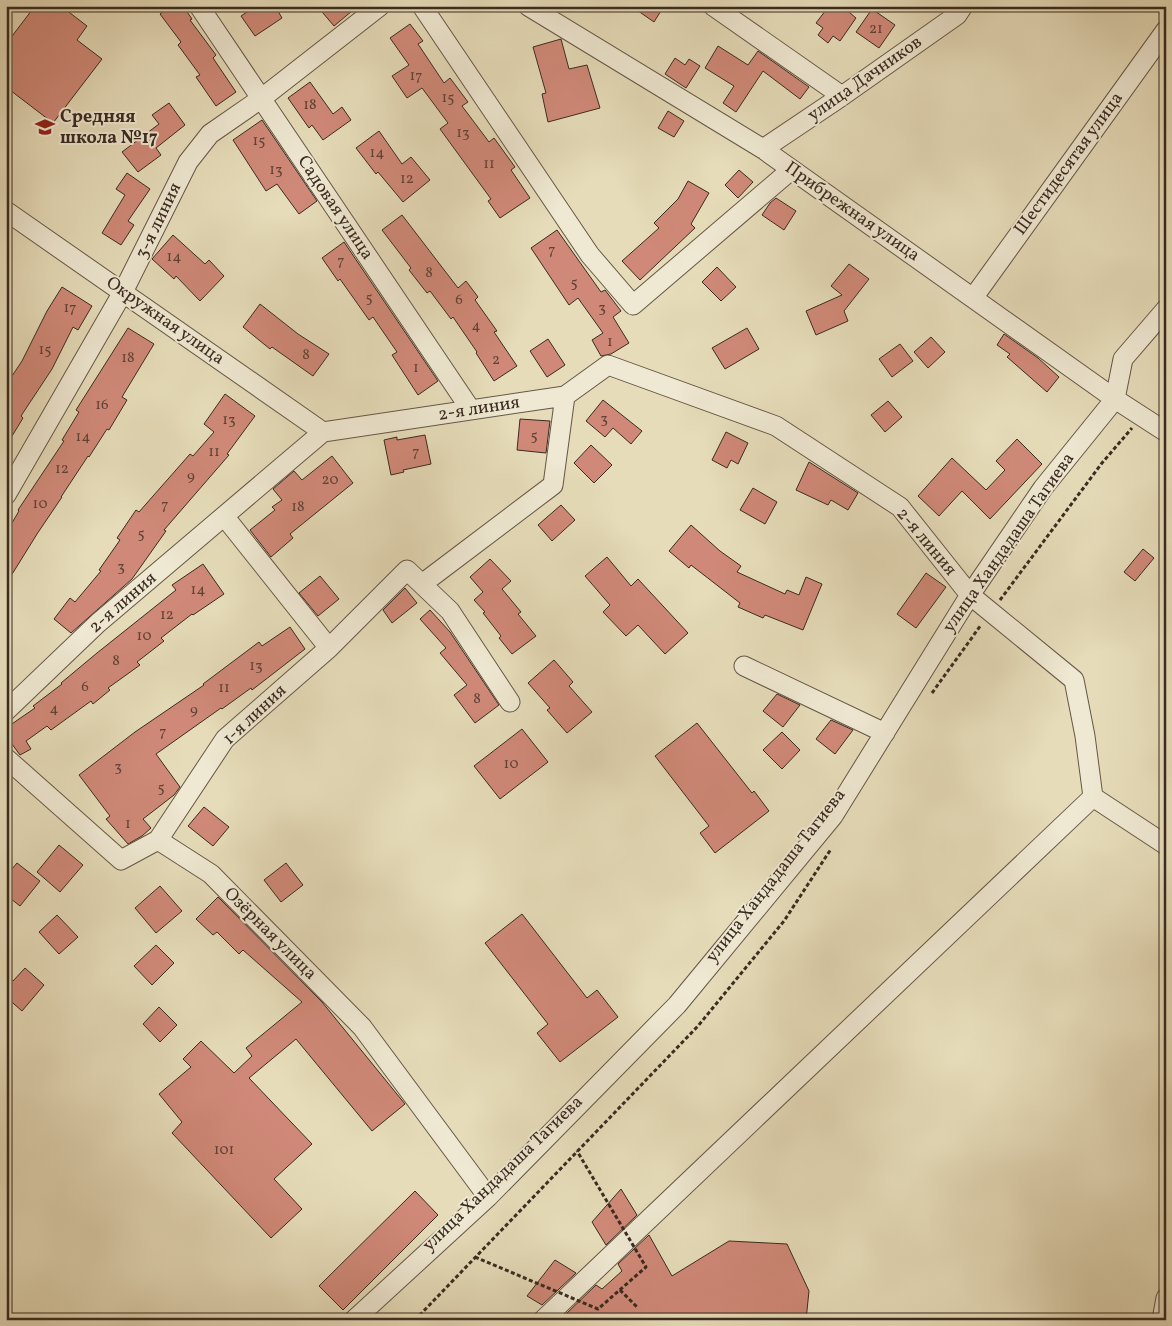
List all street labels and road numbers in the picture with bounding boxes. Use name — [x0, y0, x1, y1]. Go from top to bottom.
street label: улица Дачников — [803, 30, 927, 128]
street label: Шестидесятая улица — [1009, 87, 1130, 241]
street label: Садовая улица — [291, 151, 379, 265]
street label: Прибрежная улица — [779, 156, 925, 268]
street label: 3-я линия — [130, 179, 188, 263]
street label: Окружная улица — [101, 271, 229, 371]
street label: 2-я линия — [436, 390, 522, 428]
street label: улица Хандадаша Тагиева — [937, 448, 1081, 638]
street label: 2-я линия — [890, 502, 962, 582]
street label: 2-я линия — [84, 567, 162, 639]
street label: 1-я линия — [218, 679, 292, 751]
street label: улица Хандадаша Тагиева — [700, 784, 852, 968]
street label: Озёрная улица — [218, 882, 322, 986]
street label: улица Хандадаша Тагиева — [417, 1090, 589, 1258]

